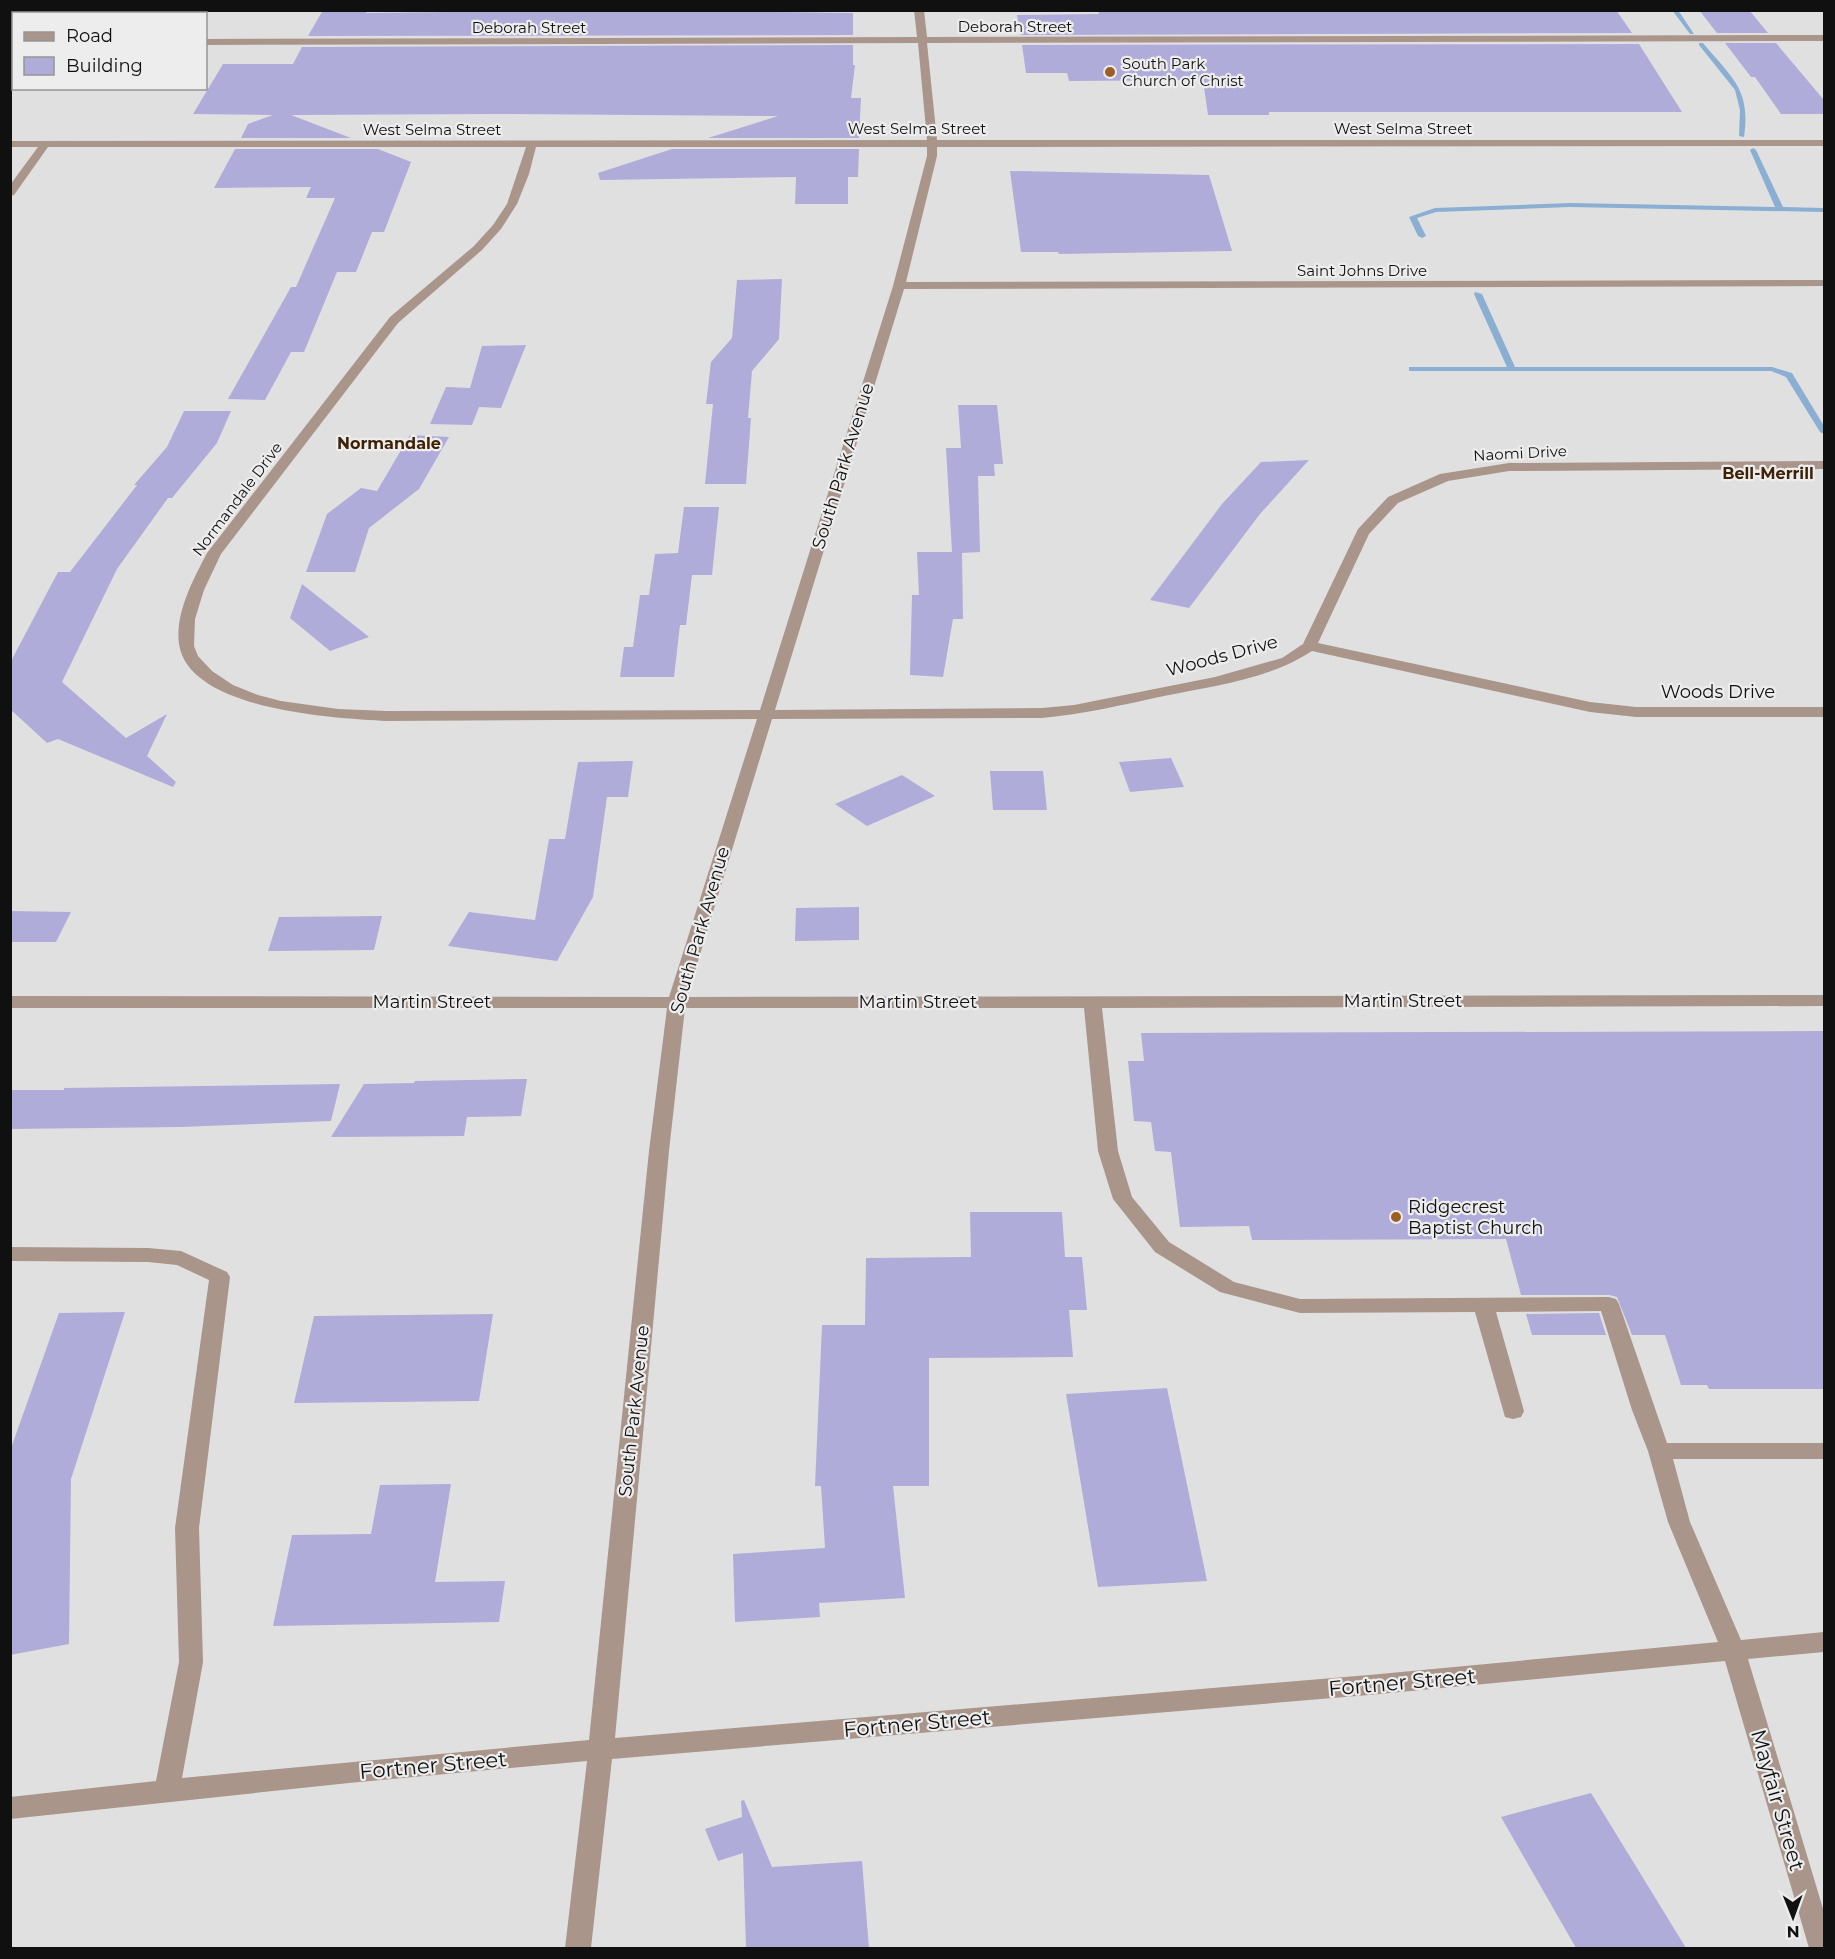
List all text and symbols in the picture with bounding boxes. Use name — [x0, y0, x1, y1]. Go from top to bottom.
legend — [12, 12, 207, 90]
street label: Deborah Street — [958, 17, 1072, 36]
street label: Deborah Street — [472, 18, 586, 37]
text: Road — [66, 25, 113, 47]
place label: South Park Church of Christ — [1122, 54, 1244, 90]
text: Building — [66, 55, 143, 77]
marker: South Park Church of Christ — [1103, 65, 1117, 79]
street label: West Selma Street — [848, 119, 986, 138]
street label: West Selma Street — [1334, 119, 1472, 138]
street label: West Selma Street — [363, 120, 501, 139]
street label: Saint Johns Drive — [1297, 261, 1427, 280]
street label: South Park Avenue — [807, 380, 879, 552]
district label: Normandale — [337, 434, 441, 453]
street label: Normandale Drive — [188, 438, 286, 560]
street label: Naomi Drive — [1473, 441, 1567, 465]
district label: Bell-Merrill — [1722, 464, 1814, 483]
street label: Woods Drive — [1164, 631, 1280, 681]
street label: Woods Drive — [1661, 681, 1775, 703]
street label: South Park Avenue — [666, 844, 734, 1016]
street label: Martin Street — [1344, 990, 1462, 1012]
street label: Martin Street — [373, 991, 491, 1013]
street label: Martin Street — [859, 991, 977, 1013]
place label: Ridgecrest Baptist Church — [1408, 1196, 1544, 1239]
marker: Ridgecrest Baptist Church — [1389, 1210, 1403, 1224]
street label: South Park Avenue — [614, 1324, 654, 1498]
street label: Fortner Street — [1327, 1663, 1477, 1701]
street label: Fortner Street — [842, 1704, 992, 1742]
street label: Mayfair Street — [1746, 1726, 1810, 1874]
street label: Fortner Street — [358, 1746, 508, 1784]
north arrow — [1763, 1887, 1823, 1947]
text: N — [1787, 1922, 1800, 1941]

